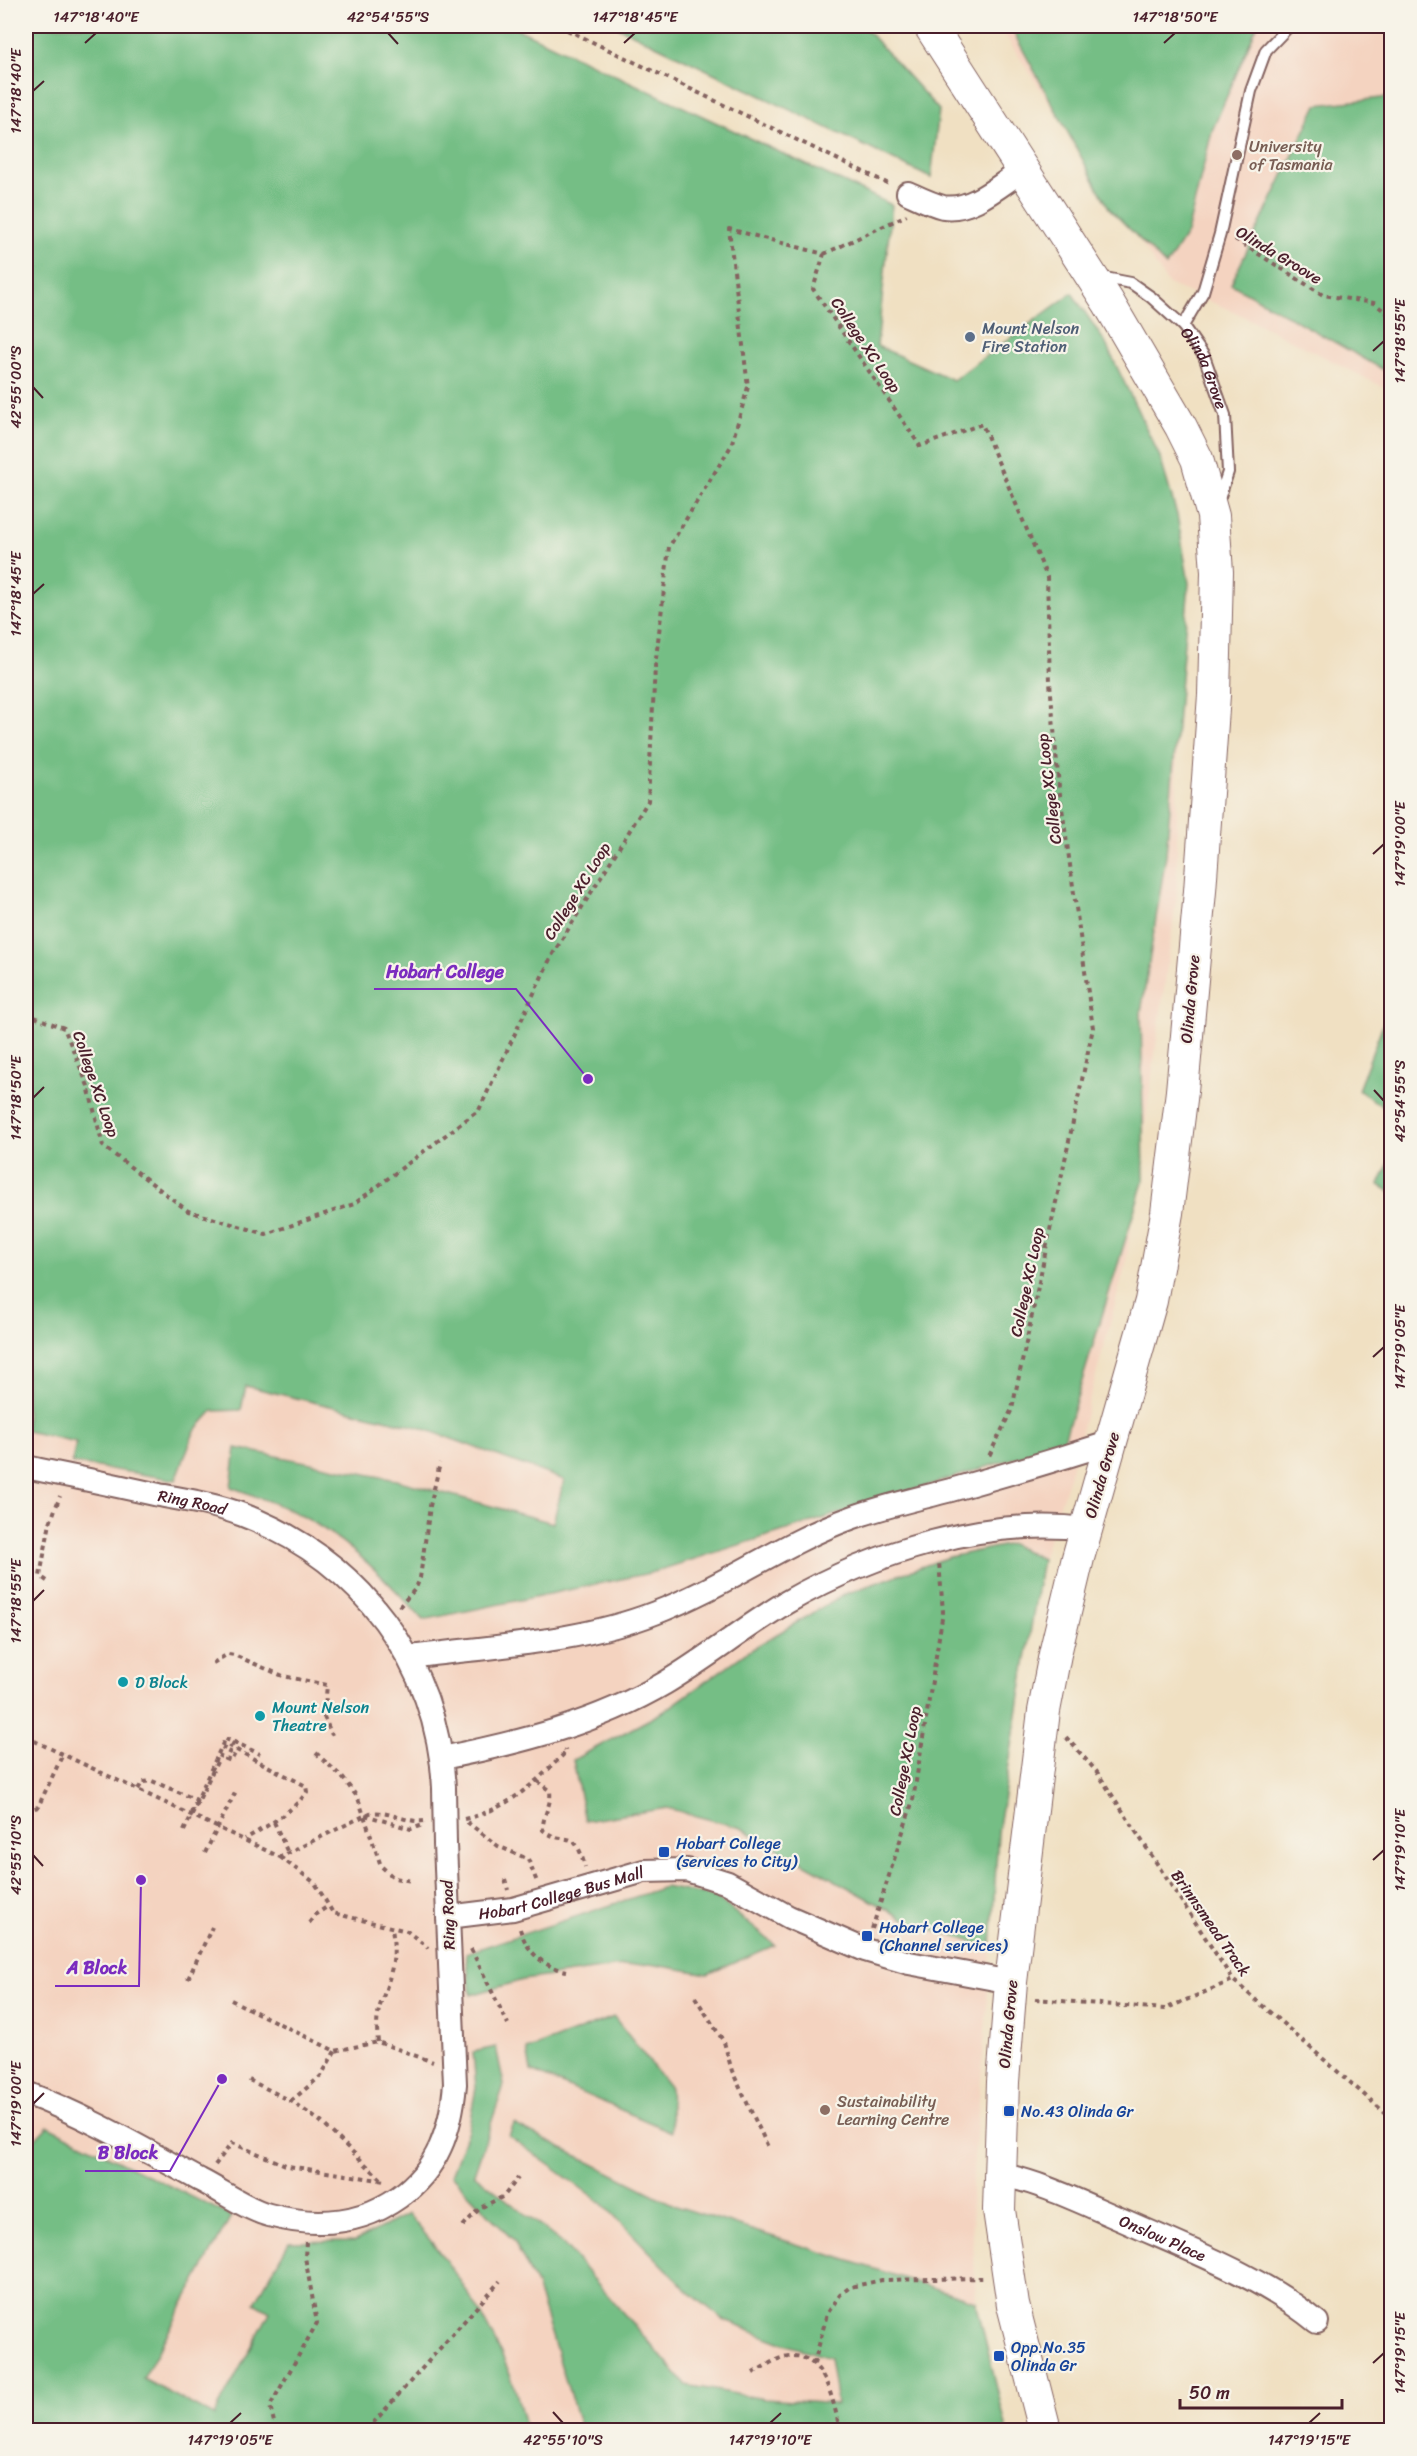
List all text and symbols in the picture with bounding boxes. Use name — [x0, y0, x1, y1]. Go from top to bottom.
text: 147°18'40"E — [53, 4, 140, 30]
text: 42°54'55"S — [347, 4, 430, 30]
text: 147°18'45"E — [593, 4, 679, 30]
text: 147°18'50"E — [1132, 4, 1219, 30]
text: 147°18'40"E — [3, 47, 29, 134]
place label: University of Tasmania — [1249, 132, 1334, 179]
marker: University of Tasmania — [1230, 148, 1244, 162]
street label: Olinda Groove — [1230, 218, 1328, 292]
street label: College XC Loop — [823, 291, 909, 400]
text: 147°18'55"E — [1387, 297, 1413, 383]
place label: Mount Nelson Fire Station — [982, 314, 1080, 361]
street label: Olinda Grove — [1173, 320, 1236, 413]
marker: Mount Nelson Fire Station — [963, 330, 977, 344]
text: 42°55'00"S — [3, 345, 29, 428]
text: 147°18'45"E — [3, 550, 29, 636]
street label: College XC Loop — [1028, 732, 1070, 846]
text: 147°19'00"E — [1387, 800, 1413, 887]
street label: College XC Loop — [535, 836, 619, 946]
callout: Hobart College — [374, 953, 516, 989]
street label: Olinda Grove — [1172, 954, 1208, 1044]
text: Hobart College — [385, 956, 505, 988]
street label: College XC Loop — [64, 1027, 128, 1142]
text: 147°18'50"E — [3, 1054, 29, 1141]
text: 42°54'55"S — [1387, 1059, 1413, 1142]
street label: College XC Loop — [1001, 1224, 1053, 1339]
text: 147°19'05"E — [1387, 1303, 1413, 1390]
street label: Olinda Grove — [1076, 1428, 1128, 1522]
street label: Ring Road — [156, 1481, 232, 1524]
text: 147°18'55"E — [3, 1557, 29, 1643]
place label: D Block — [135, 1668, 188, 1697]
marker: D Block — [116, 1675, 130, 1689]
place label: Mount Nelson Theatre — [272, 1693, 370, 1740]
street label: College XC Loop — [880, 1703, 930, 1818]
marker: Mount Nelson Theatre — [253, 1709, 267, 1723]
text: 147°19'10"E — [1387, 1807, 1413, 1891]
text: 42°55'10"S — [3, 1814, 29, 1895]
place label: Hobart College (services to City) — [676, 1829, 798, 1876]
marker: Hobart College (services to City) — [657, 1845, 671, 1859]
street label: Hobart College Bus Mall — [477, 1857, 648, 1928]
street label: Brinnsmead Track — [1163, 1863, 1259, 1983]
street label: Ring Road — [432, 1878, 464, 1950]
place label: Hobart College (Channel services) — [879, 1913, 1009, 1960]
marker: Hobart College (Channel services) — [860, 1929, 874, 1943]
callout: A Block — [55, 1950, 139, 1986]
text: A Block — [66, 1952, 128, 1984]
street label: Olinda Grove — [990, 1979, 1026, 2069]
text: 147°19'00"E — [3, 2060, 29, 2147]
place label: Sustainability Learning Centre — [837, 2087, 949, 2134]
place label: No.43 Olinda Gr — [1021, 2097, 1135, 2126]
marker: Sustainability Learning Centre — [818, 2103, 832, 2117]
marker: No.43 Olinda Gr — [1002, 2104, 1016, 2118]
callout: B Block — [85, 2135, 170, 2171]
text: B Block — [98, 2137, 159, 2169]
street label: Onslow Place — [1115, 2206, 1211, 2270]
text: 147°19'15"E — [1387, 2310, 1413, 2394]
place label: Opp.No.35 Olinda Gr — [1011, 2333, 1086, 2380]
marker: Opp.No.35 Olinda Gr — [992, 2349, 1006, 2363]
scale bar — [1180, 2372, 1342, 2410]
text: 50 m — [1189, 2377, 1230, 2409]
text: 147°19'05"E — [187, 2427, 274, 2453]
text: 42°55'10"S — [523, 2427, 604, 2453]
text: 147°19'10"E — [729, 2427, 813, 2453]
text: 147°19'15"E — [1268, 2427, 1352, 2453]

